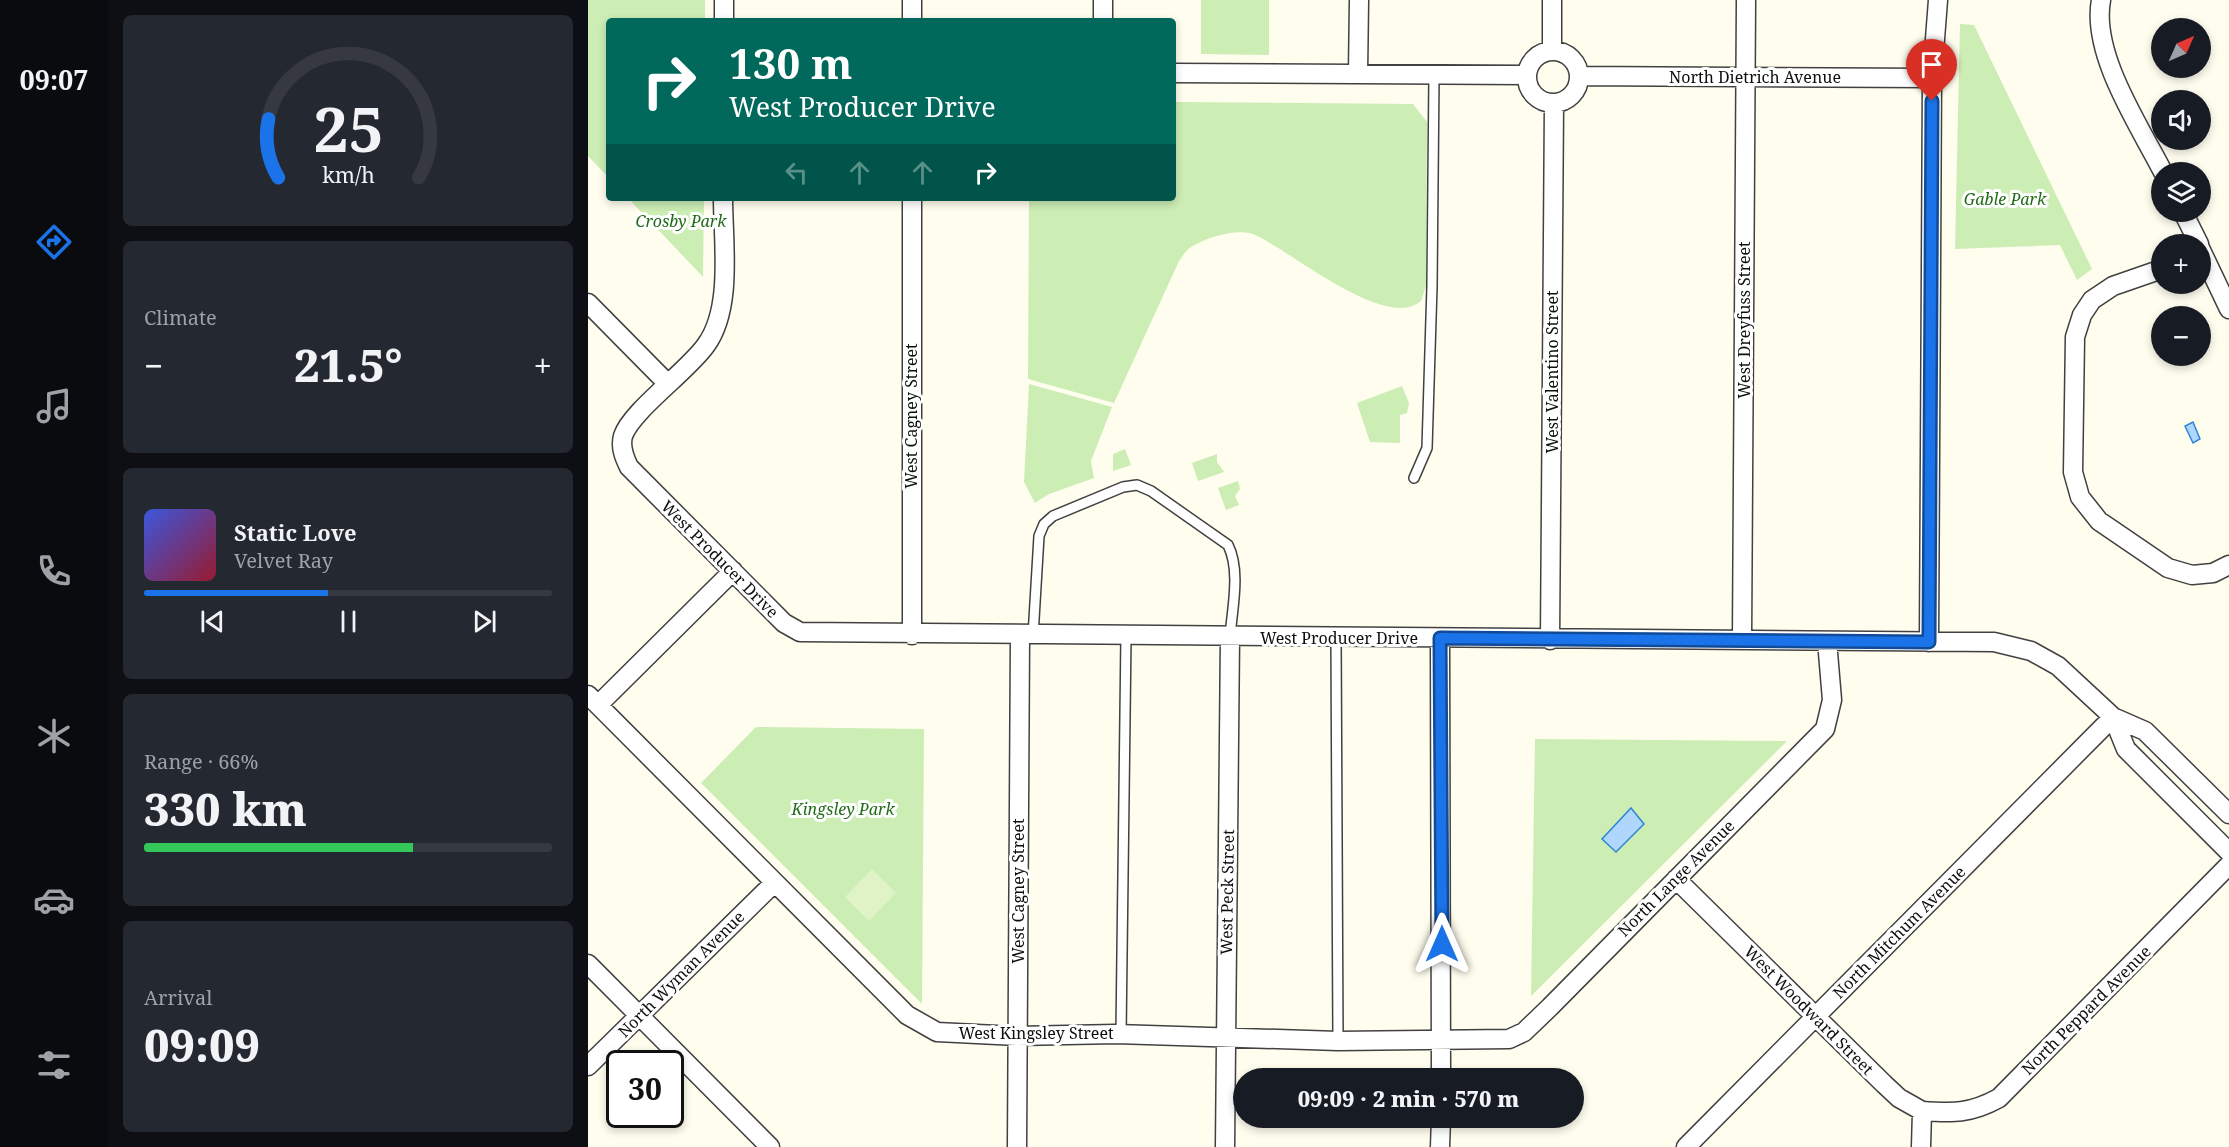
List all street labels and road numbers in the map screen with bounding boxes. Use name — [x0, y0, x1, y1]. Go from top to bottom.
street label: North Dietrich Avenue — [1669, 66, 1841, 88]
street label: West Dreyfuss Street — [1733, 241, 1755, 399]
street label: West Valentino Street — [1541, 290, 1563, 454]
street label: West Cagney Street — [900, 343, 922, 489]
street label: West Producer Drive — [656, 495, 784, 623]
street label: West Producer Drive — [1260, 627, 1418, 649]
street label: North Lange Avenue — [1613, 815, 1739, 941]
street label: West Cagney Street — [1007, 818, 1029, 964]
street label: West Peck Street — [1215, 829, 1239, 955]
street label: North Mitchum Avenue — [1828, 861, 1970, 1003]
street label: North Wyman Avenue — [613, 906, 749, 1042]
street label: West Woodward Street — [1740, 941, 1879, 1080]
street label: North Peppard Avenue — [2017, 941, 2155, 1079]
street label: West Kingsley Street — [958, 1022, 1114, 1044]

